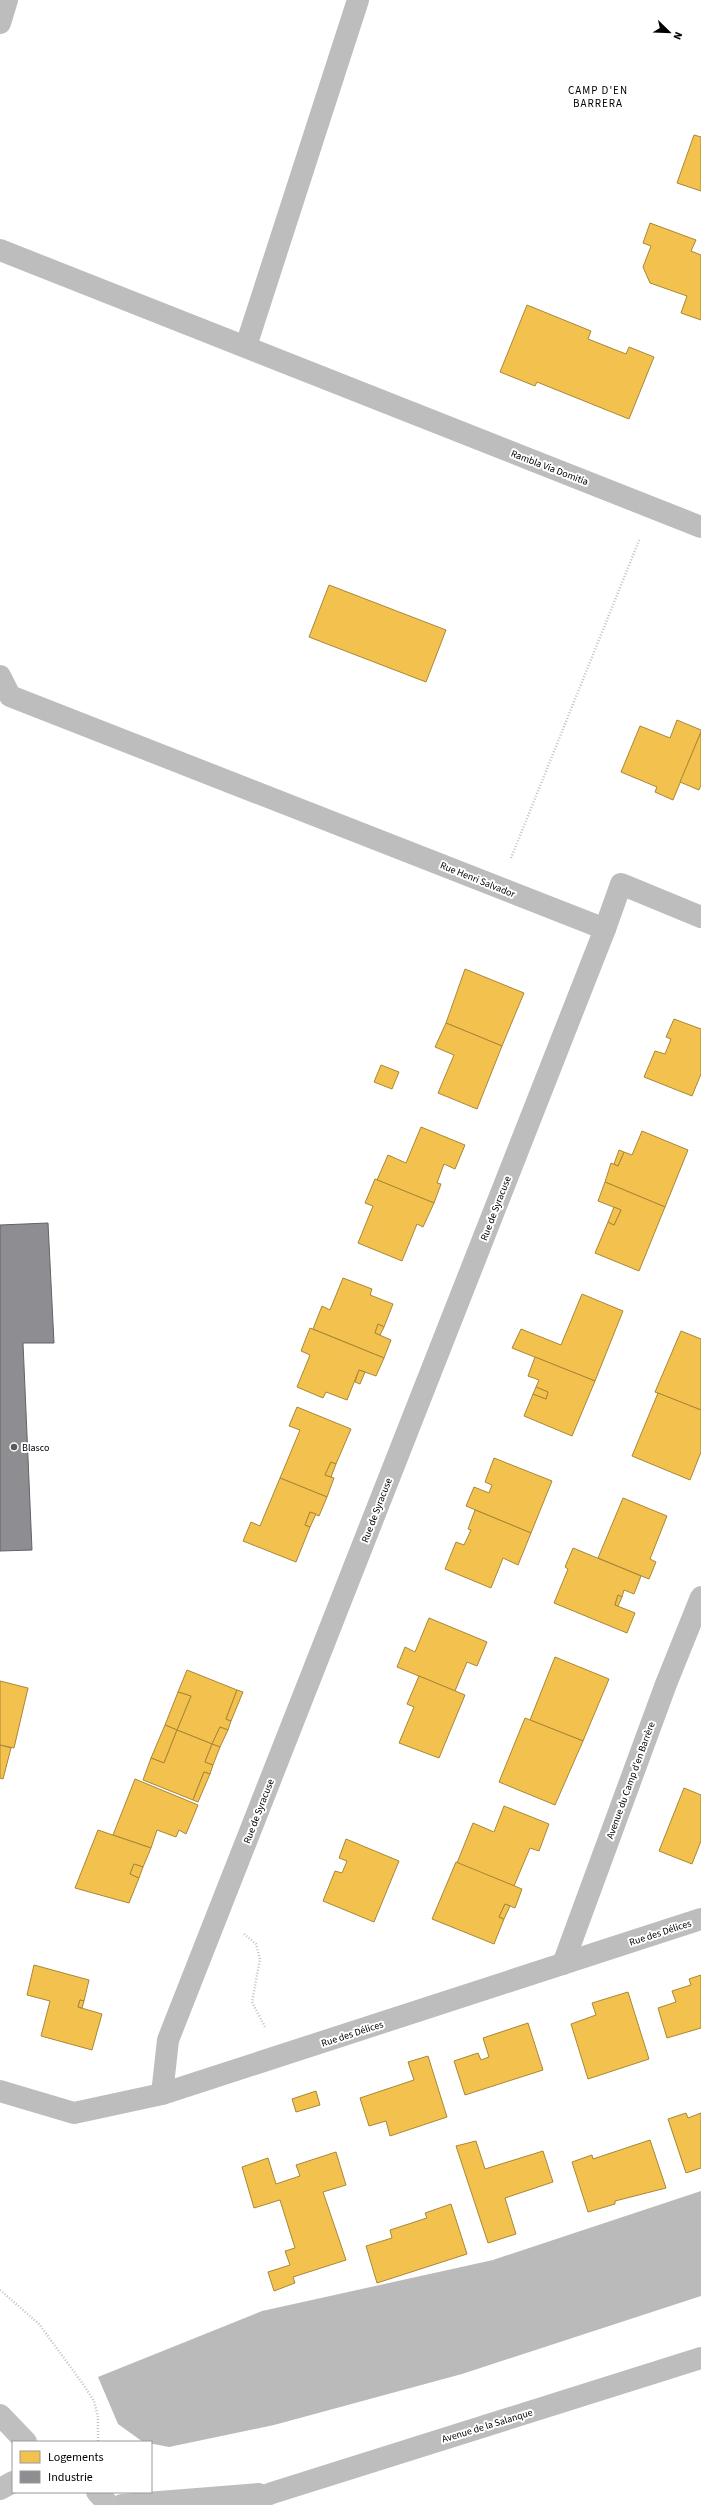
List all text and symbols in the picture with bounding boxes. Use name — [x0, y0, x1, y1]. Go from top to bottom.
north arrow — [649, 12, 689, 52]
text: N — [669, 29, 686, 42]
district label: CAMP D'EN BARRERA — [568, 83, 628, 111]
street label: Rambla Via Domitia — [509, 447, 590, 489]
street label: Rue Henri Salvador — [438, 858, 518, 902]
street label: Rue de Syracuse — [477, 1174, 515, 1243]
place label: Blasco — [22, 1441, 49, 1455]
marker: Blasco — [9, 1442, 19, 1452]
street label: Rue de Syracuse — [358, 1476, 396, 1545]
street label: Avenue du Camp d'en Barrère — [603, 1720, 659, 1841]
street label: Rue de Syracuse — [240, 1777, 278, 1846]
street label: Rue des Délices — [628, 1916, 693, 1950]
street label: Rue des Délices — [320, 2017, 385, 2051]
street label: Avenue de la Salanque — [440, 2405, 534, 2446]
legend — [12, 2441, 152, 2493]
text: Logements — [48, 2449, 103, 2466]
text: Industrie — [48, 2469, 93, 2486]

